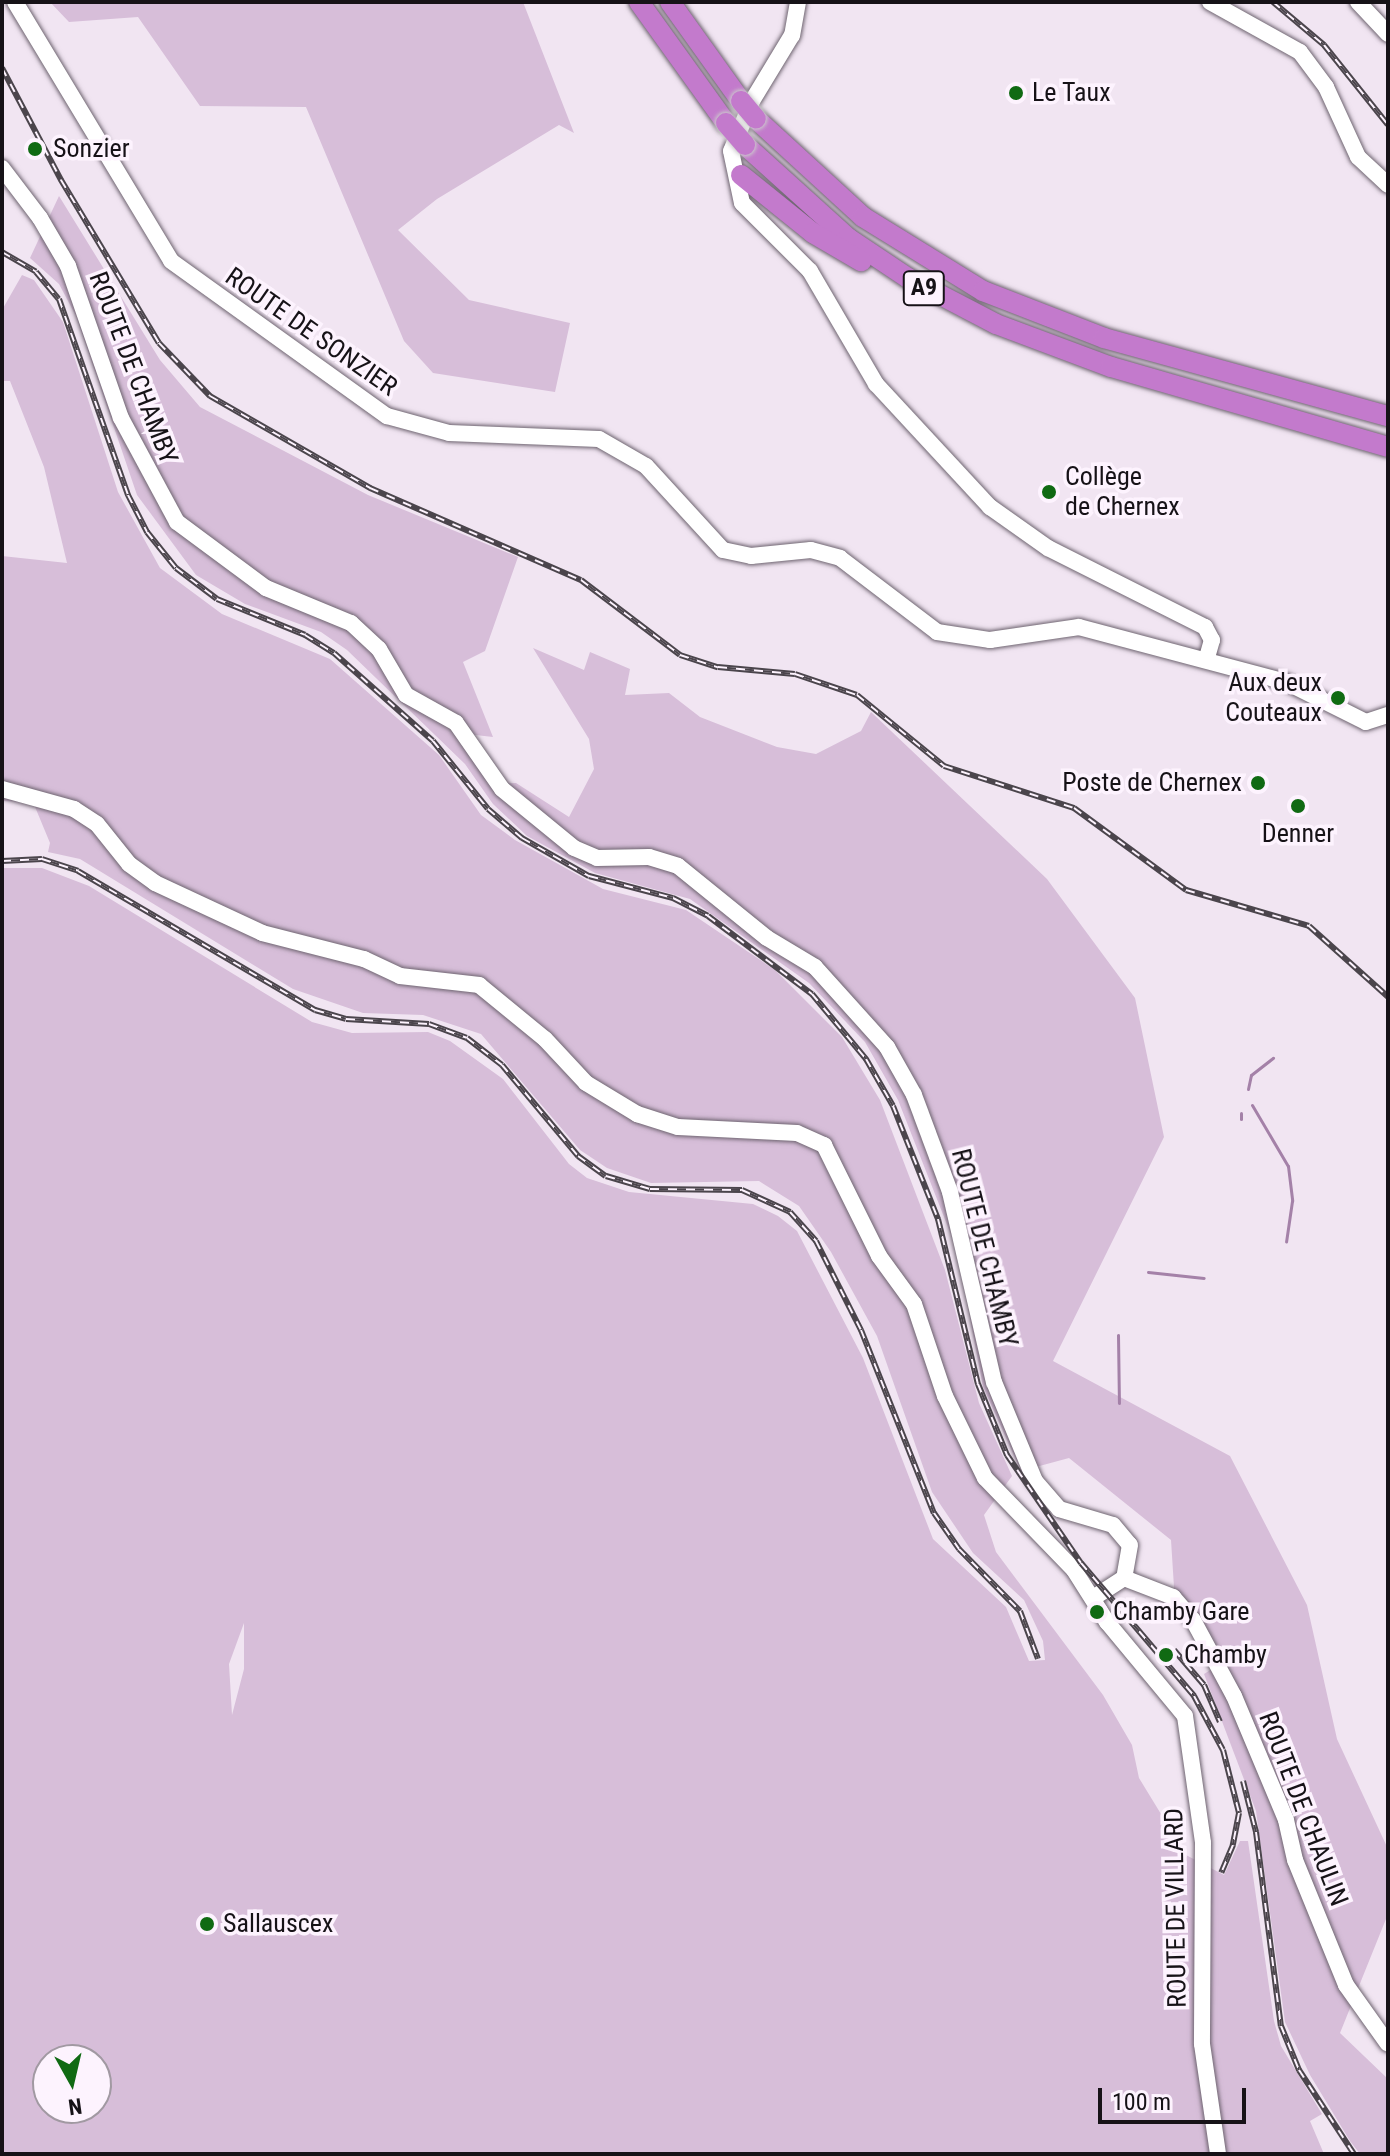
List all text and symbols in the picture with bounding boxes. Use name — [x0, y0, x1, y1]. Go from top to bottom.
place label: Le Taux — [1032, 77, 1111, 109]
marker: Le Taux — [1007, 84, 1025, 102]
place label: Sonzier — [53, 133, 130, 165]
marker: Sonzier — [24, 138, 46, 160]
street label: ROUTE DE SONZIER — [219, 261, 403, 403]
street label: ROUTE DE CHAMBY — [82, 268, 184, 468]
road number: A9 — [902, 268, 946, 308]
place label: Collège de Chernex — [1065, 461, 1180, 522]
marker: Collège de Chernex — [1040, 483, 1058, 501]
place label: Aux deux Couteaux — [1225, 667, 1322, 728]
marker: Aux deux Couteaux — [1329, 689, 1347, 707]
place label: Poste de Chernex — [1062, 767, 1242, 799]
marker: Poste de Chernex — [1249, 774, 1267, 792]
marker: Denner — [1289, 797, 1307, 815]
place label: Denner — [1262, 818, 1334, 850]
street label: ROUTE DE CHAMBY — [944, 1146, 1024, 1350]
place label: Chamby Gare — [1113, 1596, 1249, 1628]
marker: Chamby Gare — [1088, 1603, 1106, 1621]
place label: Chamby — [1184, 1639, 1267, 1671]
marker: Chamby — [1155, 1644, 1177, 1666]
street label: ROUTE DE CHAULIN — [1252, 1707, 1354, 1911]
street label: ROUTE DE VILLARD — [1159, 1808, 1193, 2008]
place label: Sallauscex — [223, 1908, 333, 1940]
marker: Sallauscex — [198, 1915, 216, 1933]
north arrow — [32, 2044, 112, 2124]
scale bar — [1102, 2072, 1250, 2122]
text: 100 m — [1112, 2088, 1171, 2116]
text: N — [67, 2093, 84, 2120]

